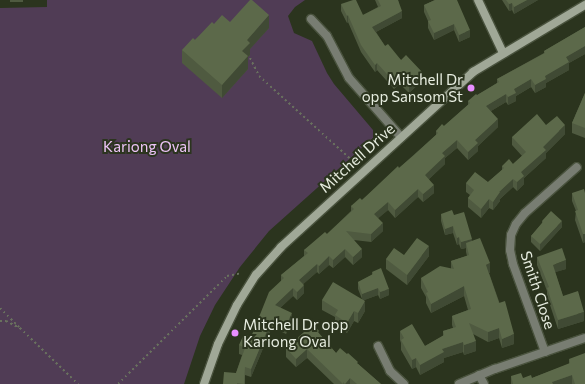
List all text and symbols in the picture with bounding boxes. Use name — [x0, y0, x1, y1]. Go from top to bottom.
place label: Mitchell Dr opp Sansom St — [362, 70, 463, 105]
marker: Mitchell Dr opp Sansom St — [466, 83, 476, 93]
street label: Mitchell Drive — [316, 120, 398, 196]
park label: Kariong Oval — [103, 138, 191, 156]
street label: Smith Close — [517, 249, 559, 331]
place label: Mitchell Dr opp Kariong Oval — [243, 315, 348, 350]
marker: Mitchell Dr opp Kariong Oval — [230, 328, 240, 338]

